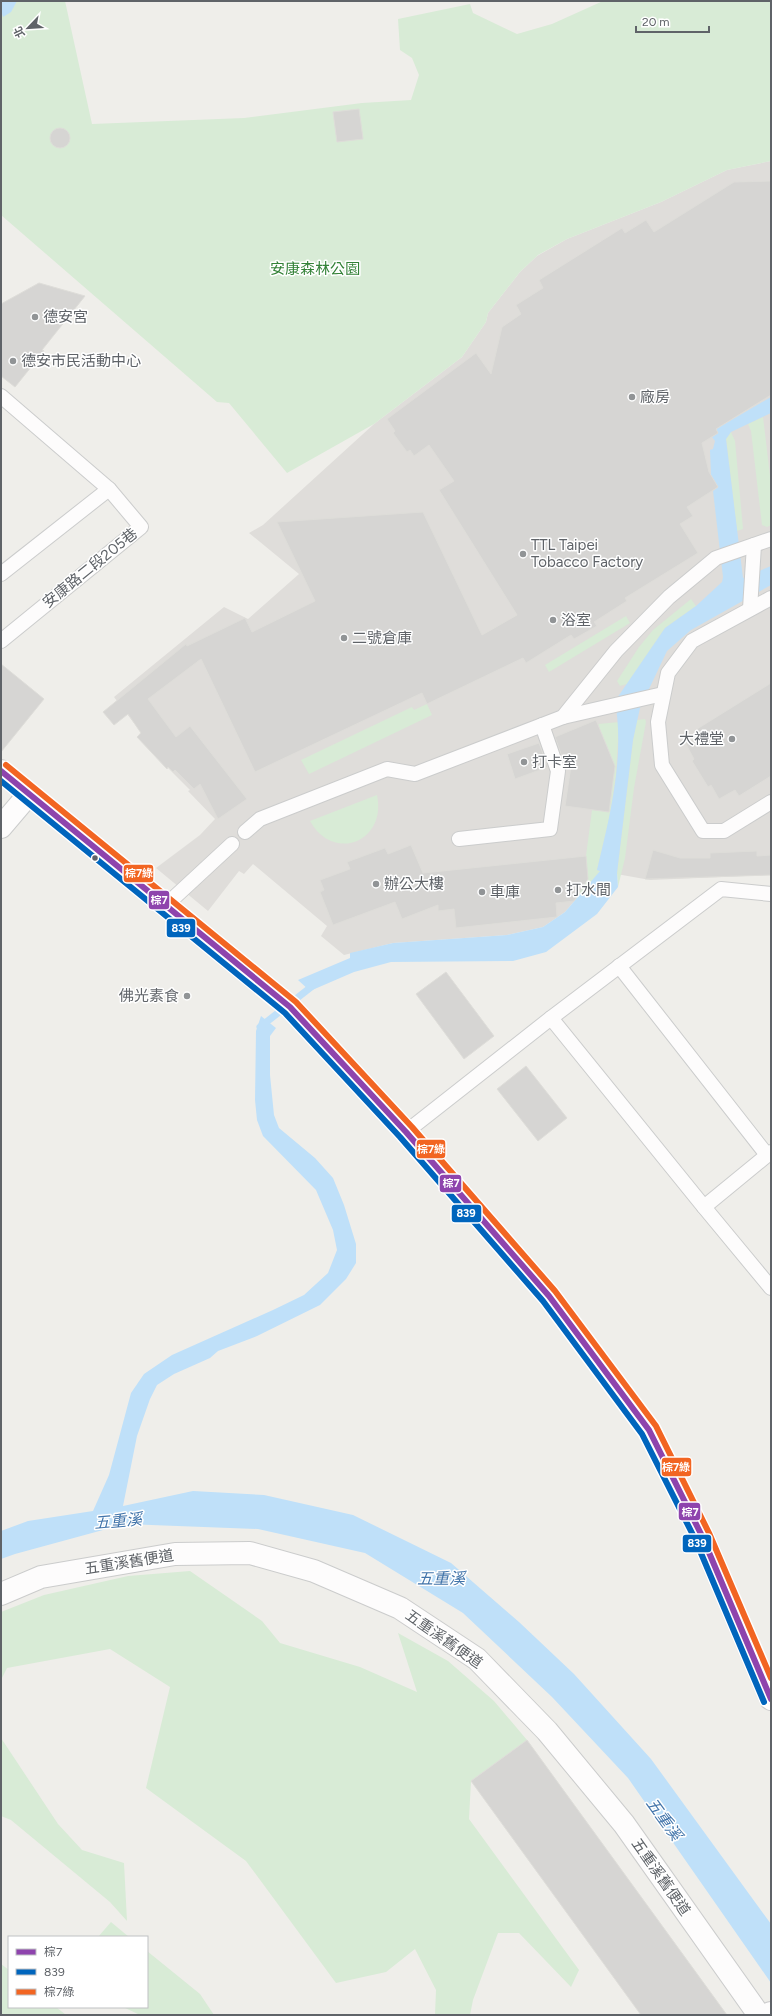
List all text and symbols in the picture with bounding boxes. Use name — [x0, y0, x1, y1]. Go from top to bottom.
north arrow — [8, 8, 48, 48]
scale bar — [636, 8, 709, 34]
text: 20 m — [642, 15, 670, 29]
text: 北 — [11, 24, 28, 40]
park label: 安康森林公園 — [270, 260, 360, 278]
place label: 德安宮 — [43, 308, 88, 326]
marker: 德安宮 — [30, 312, 40, 322]
place label: 德安市民活動中心 — [21, 352, 141, 370]
marker: 德安市民活動中心 — [8, 356, 18, 366]
place label: 廠房 — [640, 388, 670, 406]
marker: 廠房 — [627, 392, 637, 402]
street label: 安康路二段205巷 — [39, 524, 141, 612]
place label: TTL Taipei Tobacco Factory — [531, 536, 643, 571]
marker: TTL Taipei Tobacco Factory — [518, 549, 528, 559]
place label: 浴室 — [561, 611, 591, 629]
marker: 浴室 — [548, 615, 558, 625]
place label: 二號倉庫 — [352, 629, 412, 647]
marker: 二號倉庫 — [339, 633, 349, 643]
place label: 大禮堂 — [679, 730, 724, 748]
marker: 大禮堂 — [727, 734, 737, 744]
place label: 打卡室 — [532, 753, 577, 771]
marker: 打卡室 — [519, 757, 529, 767]
unlabelled marker — [90, 853, 100, 863]
line badge: 棕7綠 — [123, 864, 154, 883]
text: 棕7綠 — [125, 867, 153, 880]
place label: 辦公大樓 — [384, 875, 444, 893]
marker: 辦公大樓 — [371, 879, 381, 889]
place label: 打水間 — [566, 881, 611, 899]
place label: 車庫 — [490, 883, 520, 901]
marker: 打水間 — [553, 885, 563, 895]
marker: 車庫 — [477, 887, 487, 897]
line badge: 棕7 — [148, 890, 170, 910]
text: 棕7 — [150, 894, 168, 907]
line badge: 839 — [166, 918, 196, 938]
text: 839 — [171, 922, 191, 935]
place label: 佛光素食 — [119, 987, 179, 1005]
marker: 佛光素食 — [182, 991, 192, 1001]
line badge: 棕7綠 — [416, 1139, 446, 1159]
text: 棕7綠 — [417, 1143, 445, 1156]
line badge: 棕7 — [439, 1174, 462, 1193]
text: 棕7 — [442, 1177, 460, 1190]
line badge: 839 — [451, 1204, 482, 1223]
text: 839 — [456, 1207, 476, 1220]
line badge: 棕7綠 — [661, 1457, 692, 1477]
text: 棕7綠 — [662, 1461, 690, 1474]
line badge: 棕7 — [678, 1502, 701, 1521]
text: 棕7 — [681, 1506, 699, 1519]
water label: 五重溪 — [93, 1509, 145, 1533]
line badge: 839 — [682, 1534, 712, 1553]
text: 839 — [687, 1537, 707, 1550]
street label: 五重溪舊便道 — [83, 1546, 175, 1578]
water label: 五重溪 — [417, 1569, 467, 1588]
street label: 五重溪舊便道 — [402, 1606, 486, 1672]
water label: 五重溪 — [642, 1794, 687, 1846]
street label: 五重溪舊便道 — [628, 1835, 694, 1919]
legend — [8, 1936, 148, 2008]
text: 棕7 — [44, 1945, 63, 1959]
text: 839 — [44, 1965, 65, 1979]
text: 棕7綠 — [44, 1985, 74, 1999]

